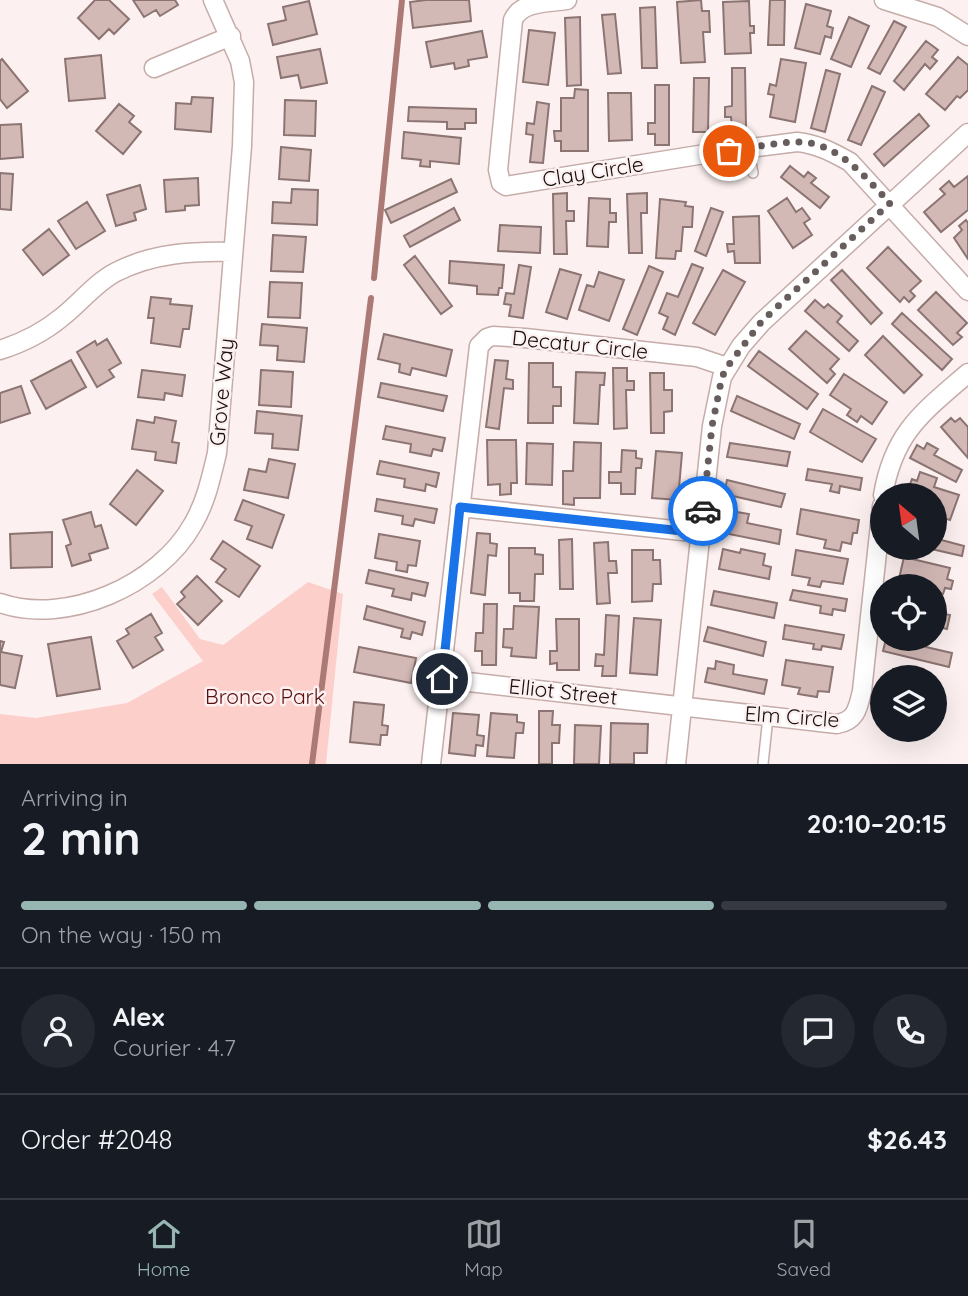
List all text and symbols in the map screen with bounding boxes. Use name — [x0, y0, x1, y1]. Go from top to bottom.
pin — [699, 121, 759, 181]
icon: bag — [710, 132, 748, 170]
street label: Clay Circle — [540, 150, 645, 192]
street label: Decatur Circle — [511, 324, 650, 364]
street label: Grove Way — [203, 337, 239, 447]
courier — [668, 476, 738, 546]
north arrow — [870, 483, 947, 560]
map controls — [870, 483, 947, 742]
icon: car — [684, 492, 722, 530]
button: locate — [870, 574, 947, 651]
pin — [412, 649, 472, 709]
icon: home — [423, 660, 461, 698]
button: layers — [870, 665, 947, 742]
street label: Elliot Street — [508, 672, 619, 710]
park label: Bronco Park — [205, 683, 325, 709]
street label: Elm Circle — [744, 700, 840, 732]
text: Arriving in — [21, 783, 128, 812]
text: 20:10–20:15 — [807, 807, 947, 840]
text: 2 min — [21, 809, 141, 867]
text: On the way · 150 m — [21, 920, 222, 949]
button: person — [21, 994, 95, 1068]
button: chat — [781, 994, 855, 1068]
button: phone — [873, 994, 947, 1068]
text: Alex — [113, 1000, 164, 1033]
text: Courier · 4.7 — [113, 1033, 236, 1062]
text: Order #2048 — [21, 1123, 173, 1156]
text: $26.43 — [867, 1123, 947, 1156]
tab: Home — [137, 1215, 190, 1281]
tab: Map — [464, 1215, 503, 1281]
tab: Saved — [777, 1215, 831, 1281]

